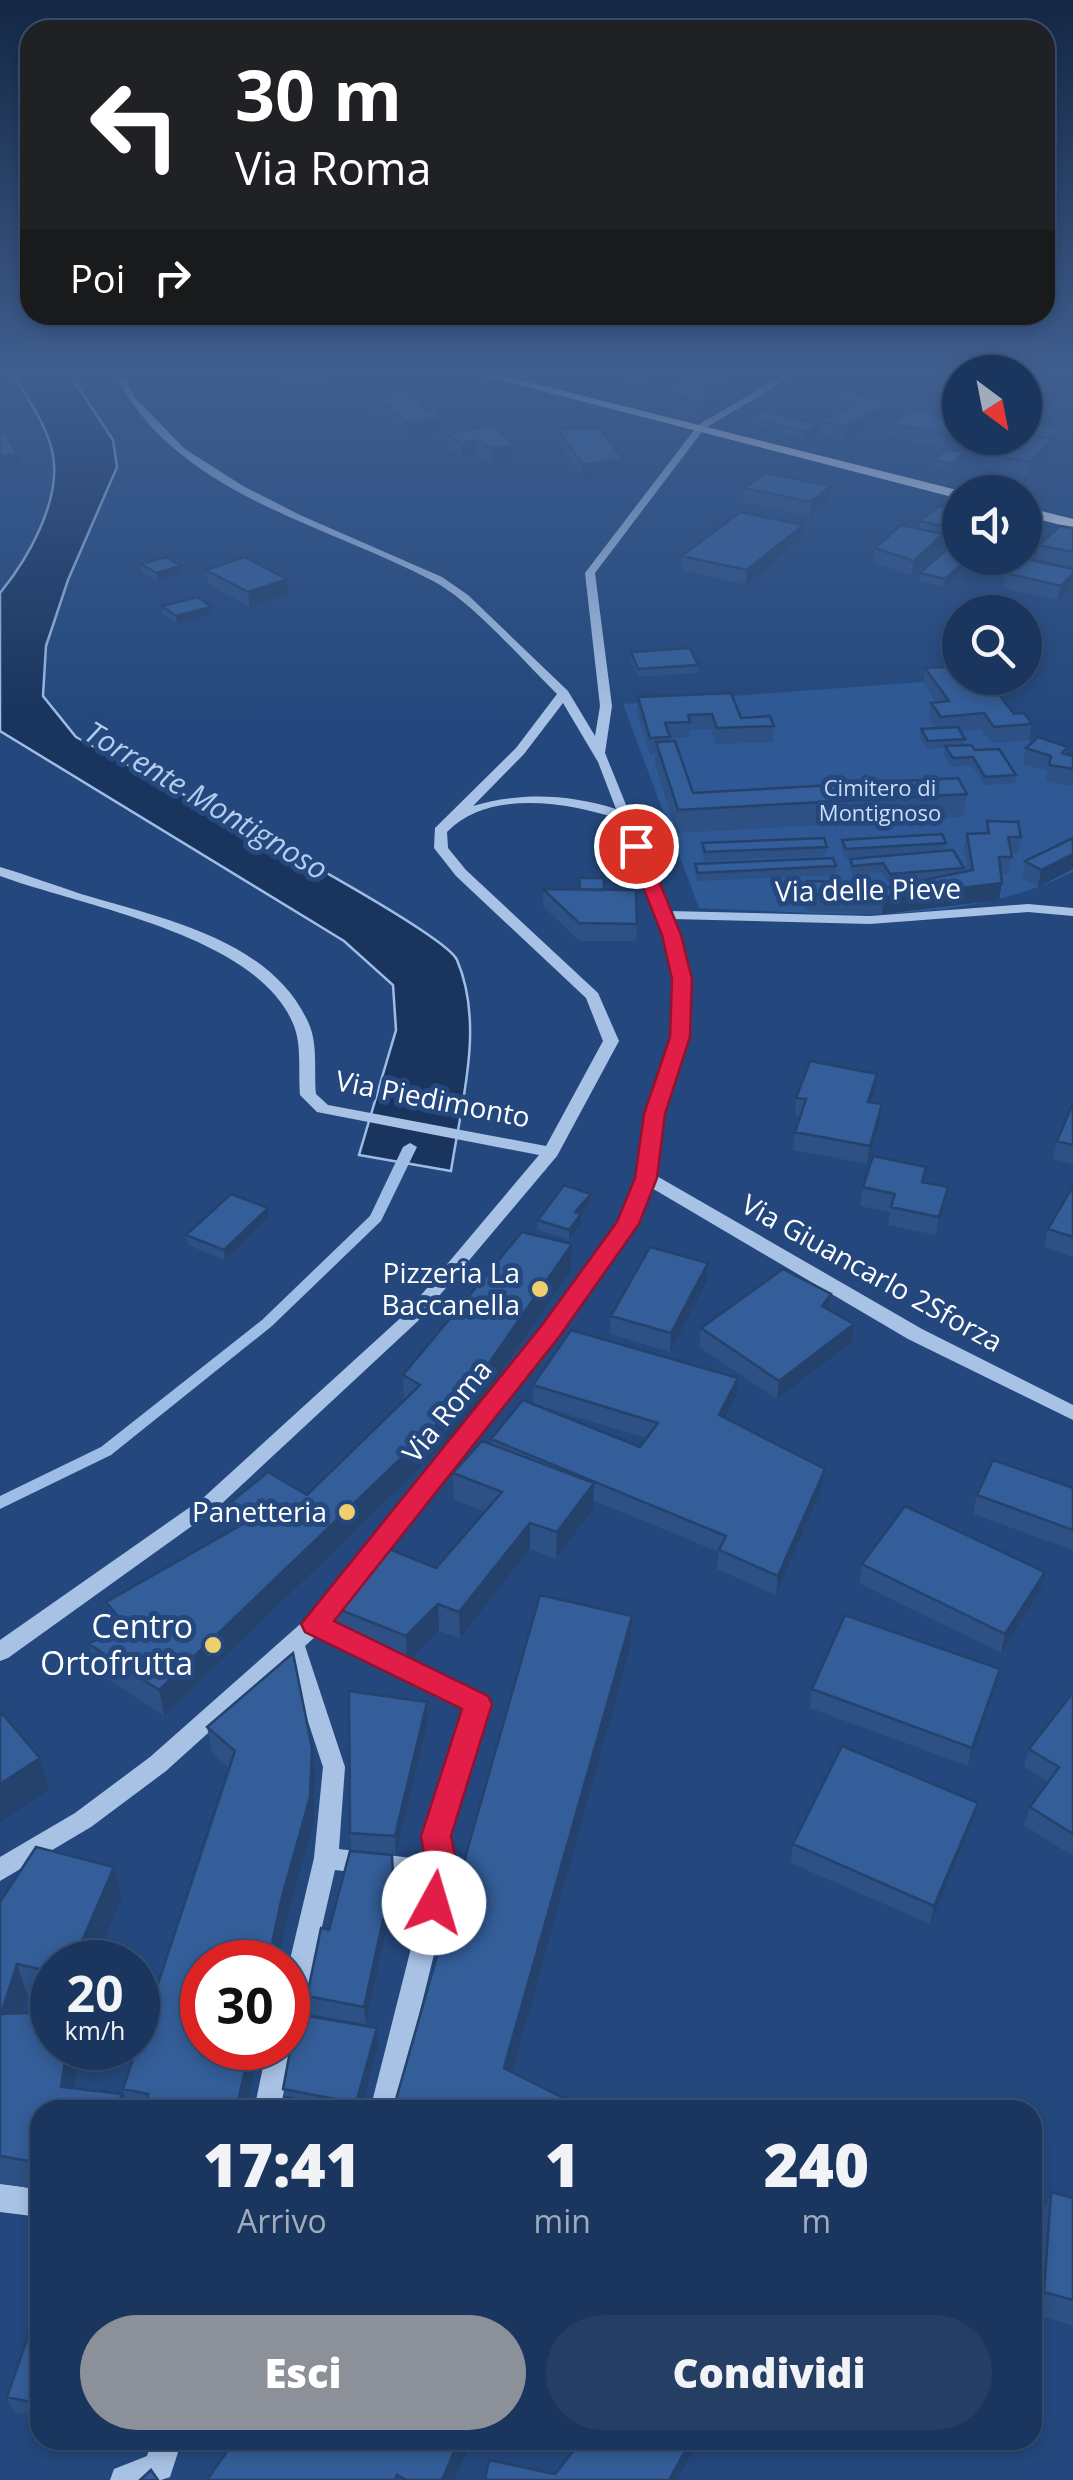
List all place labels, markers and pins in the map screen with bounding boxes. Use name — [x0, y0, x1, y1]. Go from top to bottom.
pin — [594, 804, 679, 889]
place label: Pizzeria La Baccanella — [381, 1253, 520, 1323]
marker: Pizzeria La Baccanella — [529, 1278, 551, 1300]
place label: Panetteria — [192, 1492, 327, 1530]
marker: Panetteria — [336, 1501, 358, 1523]
place label: Centro Ortofrutta — [40, 1604, 193, 1684]
marker: Centro Ortofrutta — [202, 1634, 224, 1656]

